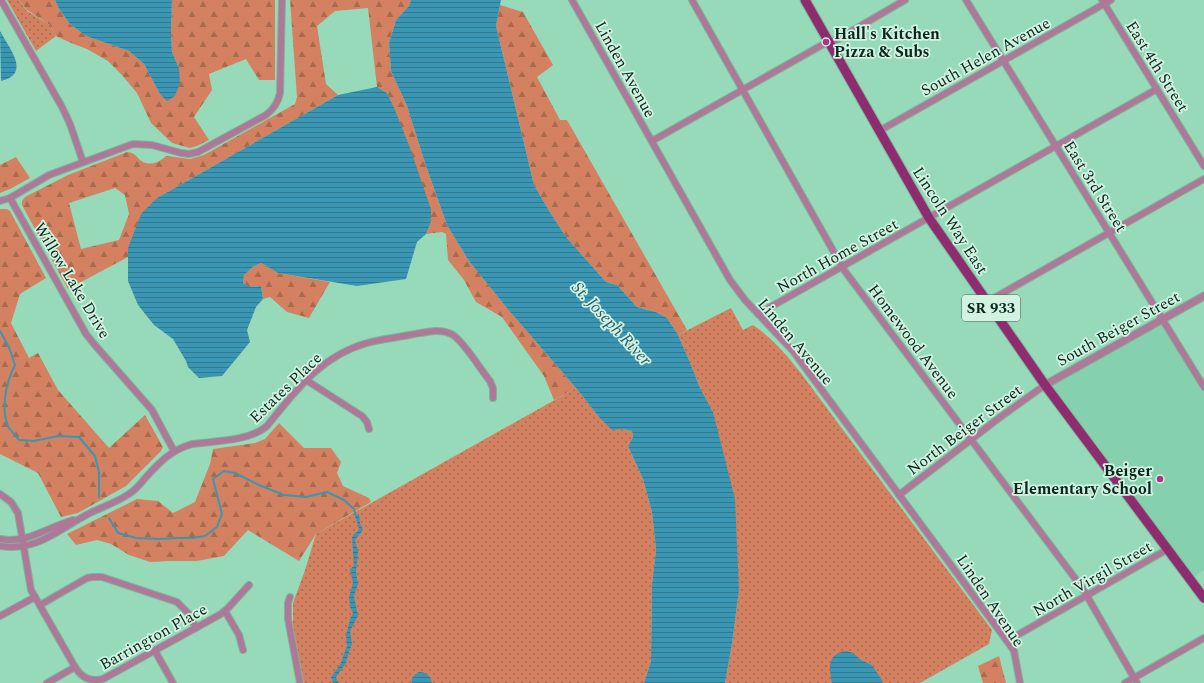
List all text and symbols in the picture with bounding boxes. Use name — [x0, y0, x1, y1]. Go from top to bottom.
street label: South Helen Avenue — [916, 11, 1055, 102]
street label: East 4th Street — [1120, 16, 1195, 117]
street label: Linden Avenue — [589, 17, 662, 122]
place label: Hall's Kitchen Pizza & Subs — [834, 22, 940, 64]
marker: Hall's Kitchen Pizza & Subs — [821, 37, 831, 47]
street label: East 3rd Street — [1057, 136, 1133, 237]
street label: Lincoln Way East — [906, 162, 994, 279]
street label: North Home Street — [772, 212, 903, 299]
street label: Willow Lake Drive — [28, 218, 116, 343]
water label: St. Joseph River — [565, 276, 657, 372]
street label: Homewood Avenue — [862, 279, 964, 404]
street label: South Beiger Street — [1053, 285, 1185, 373]
street label: Linden Avenue — [752, 293, 839, 390]
road number: SR 933 — [962, 295, 1020, 321]
street label: Estates Place — [244, 347, 328, 429]
street label: North Beiger Street — [902, 378, 1028, 481]
place label: Beiger Elementary School — [1013, 459, 1152, 501]
marker: Beiger Elementary School — [1155, 474, 1165, 484]
street label: North Virgil Street — [1028, 535, 1157, 623]
street label: Linden Avenue — [950, 549, 1030, 652]
street label: Barrington Place — [95, 597, 212, 676]

